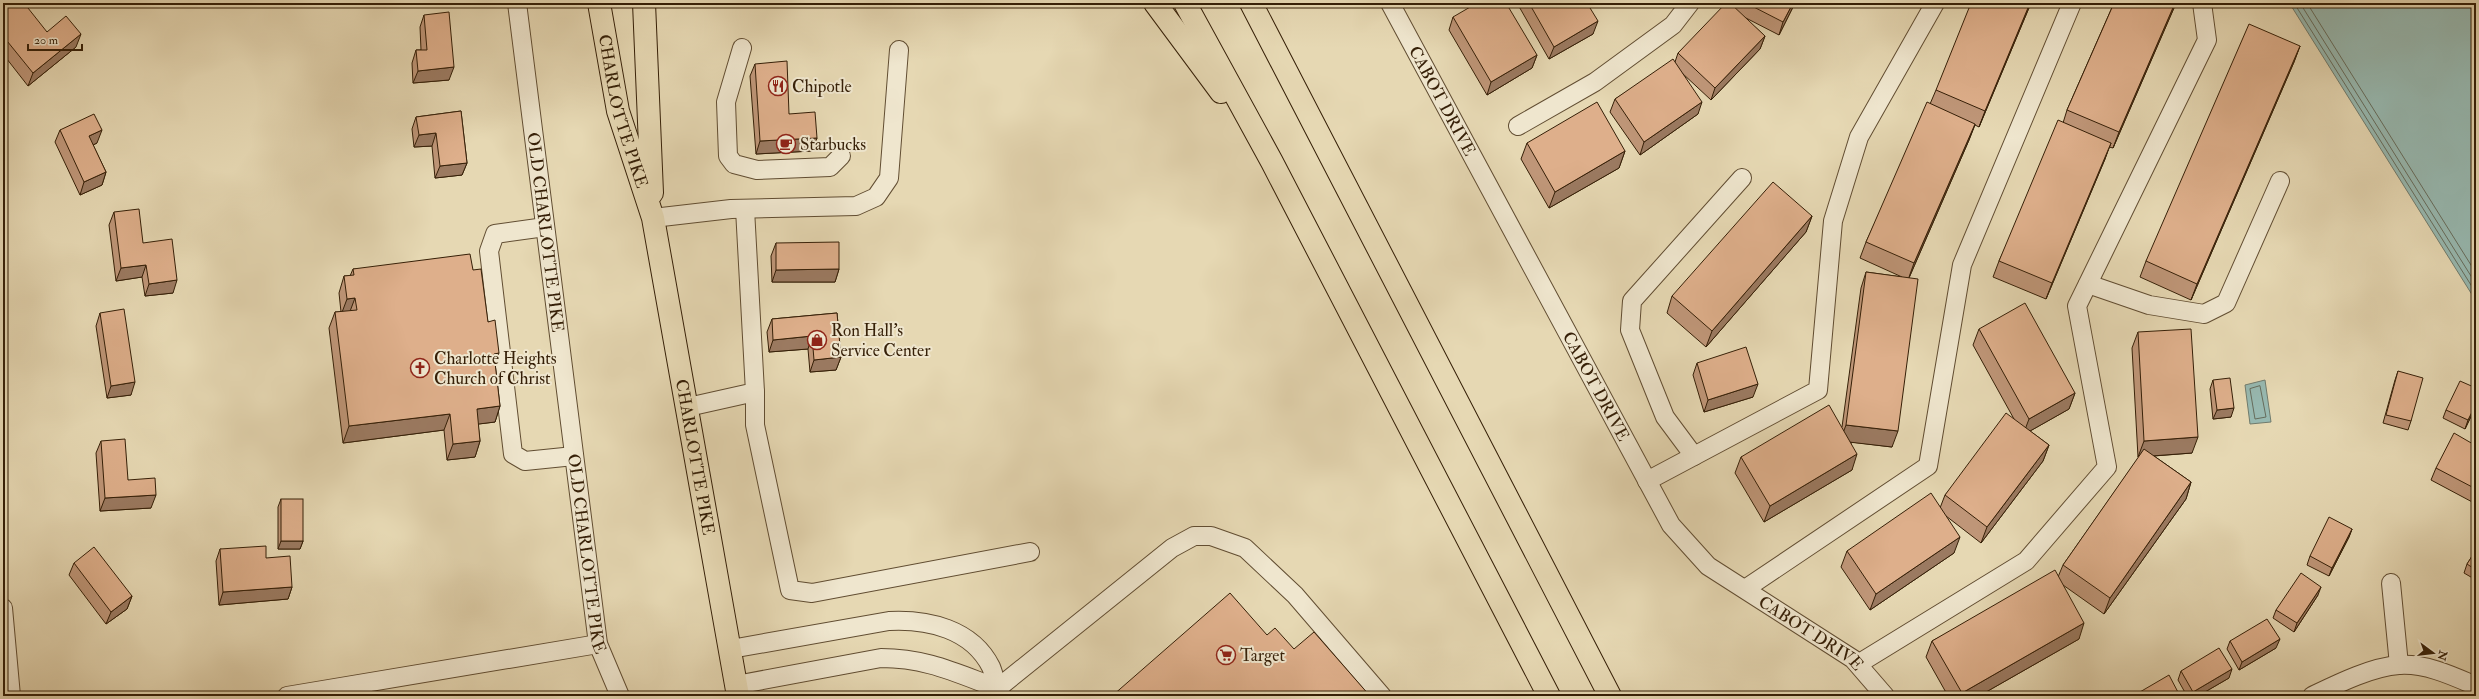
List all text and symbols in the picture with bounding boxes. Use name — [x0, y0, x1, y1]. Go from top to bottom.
scale bar — [28, 26, 82, 52]
text: 20 m — [34, 33, 59, 48]
street label: CHARLOTTE PIKE — [594, 33, 653, 191]
street label: CABOT DRIVE — [1405, 42, 1481, 159]
restaurant icon: Chipotle — [767, 75, 789, 97]
place label: Chipotle — [792, 76, 852, 98]
street label: OLD CHARLOTTE PIKE — [523, 131, 569, 333]
cafe icon: Starbucks — [775, 133, 797, 155]
place label: Starbucks — [800, 134, 866, 155]
place label: Ron Hall's Service Center — [831, 320, 931, 361]
street label: CABOT DRIVE — [1558, 328, 1634, 444]
shop icon: Ron Hall's Service Center — [806, 329, 828, 351]
place label: Charlotte Heights Church of Christ — [434, 348, 557, 389]
church icon: Charlotte Heights Church of Christ — [409, 357, 431, 379]
street label: CHARLOTTE PIKE — [671, 377, 720, 537]
street label: OLD CHARLOTTE PIKE — [564, 452, 611, 657]
street label: CABOT DRIVE — [1755, 591, 1868, 674]
north arrow — [2413, 633, 2453, 673]
supermarket icon: Target — [1215, 644, 1237, 666]
place label: Target — [1240, 645, 1285, 666]
text: N — [2434, 648, 2450, 663]

